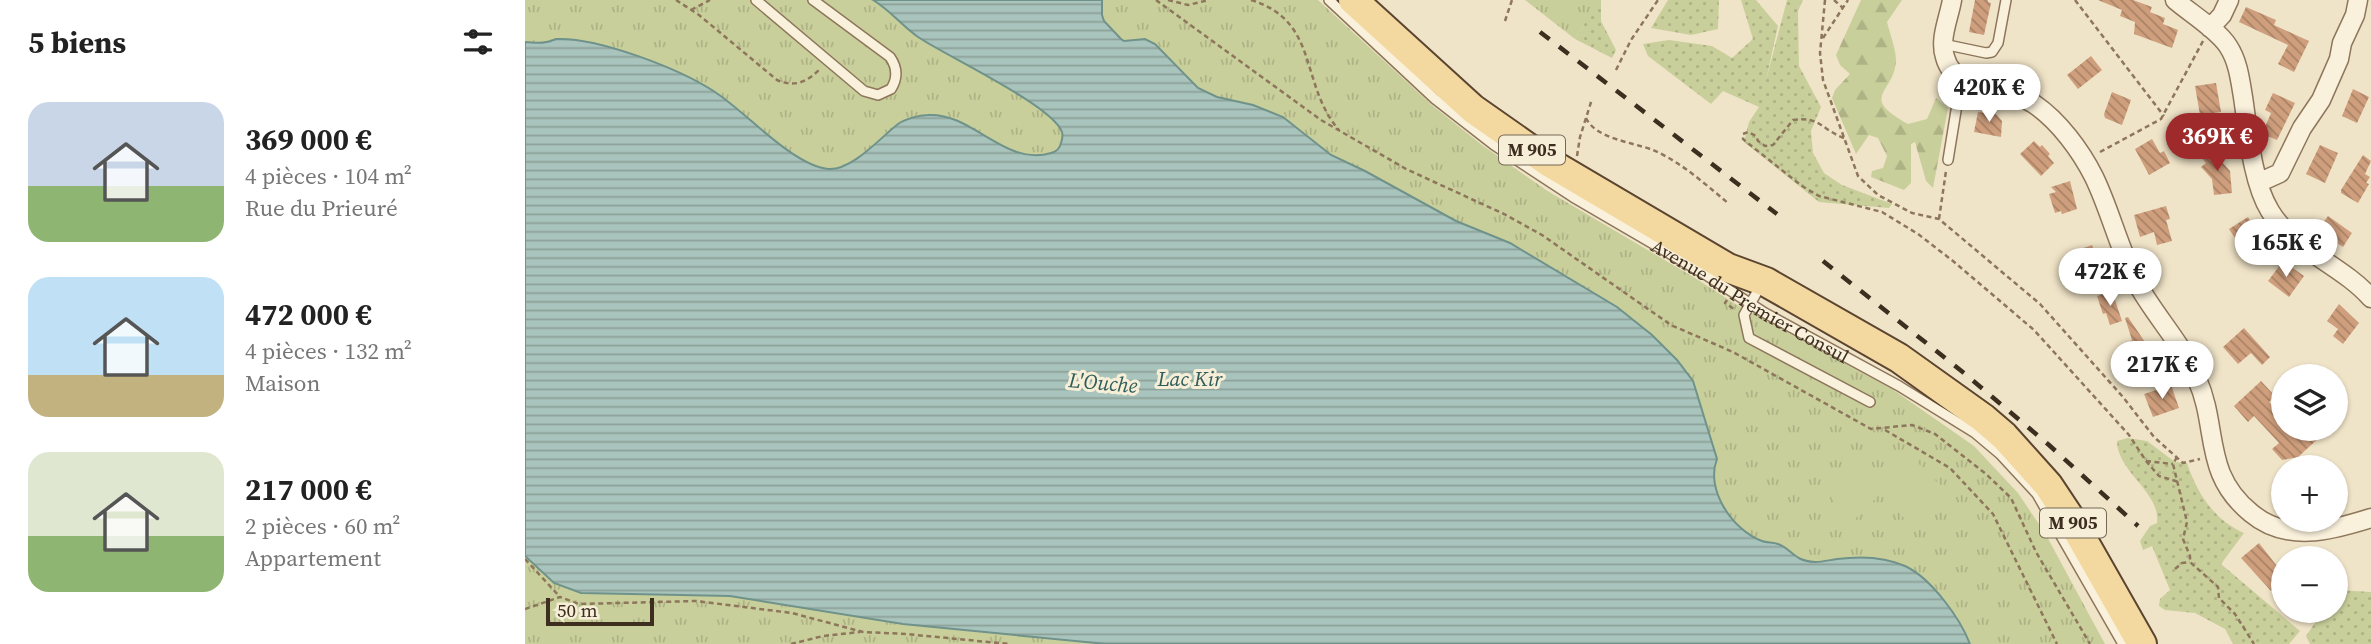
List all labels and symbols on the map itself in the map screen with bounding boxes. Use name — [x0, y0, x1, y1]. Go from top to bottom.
pin: 420K € — [1932, 64, 2046, 124]
pin: 369K € — [2160, 114, 2274, 173]
road number: M 905 — [1499, 135, 1565, 164]
pin: 165K € — [2229, 219, 2343, 279]
street label: Avenue du Premier Consul — [1647, 233, 1854, 370]
pin: 472K € — [2053, 248, 2167, 308]
pin: 217K € — [2105, 342, 2219, 401]
water label: Lac Kir — [1157, 364, 1223, 393]
water label: L'Ouche — [1066, 365, 1139, 400]
road number: M 905 — [2040, 508, 2106, 538]
scale bar — [546, 595, 655, 627]

